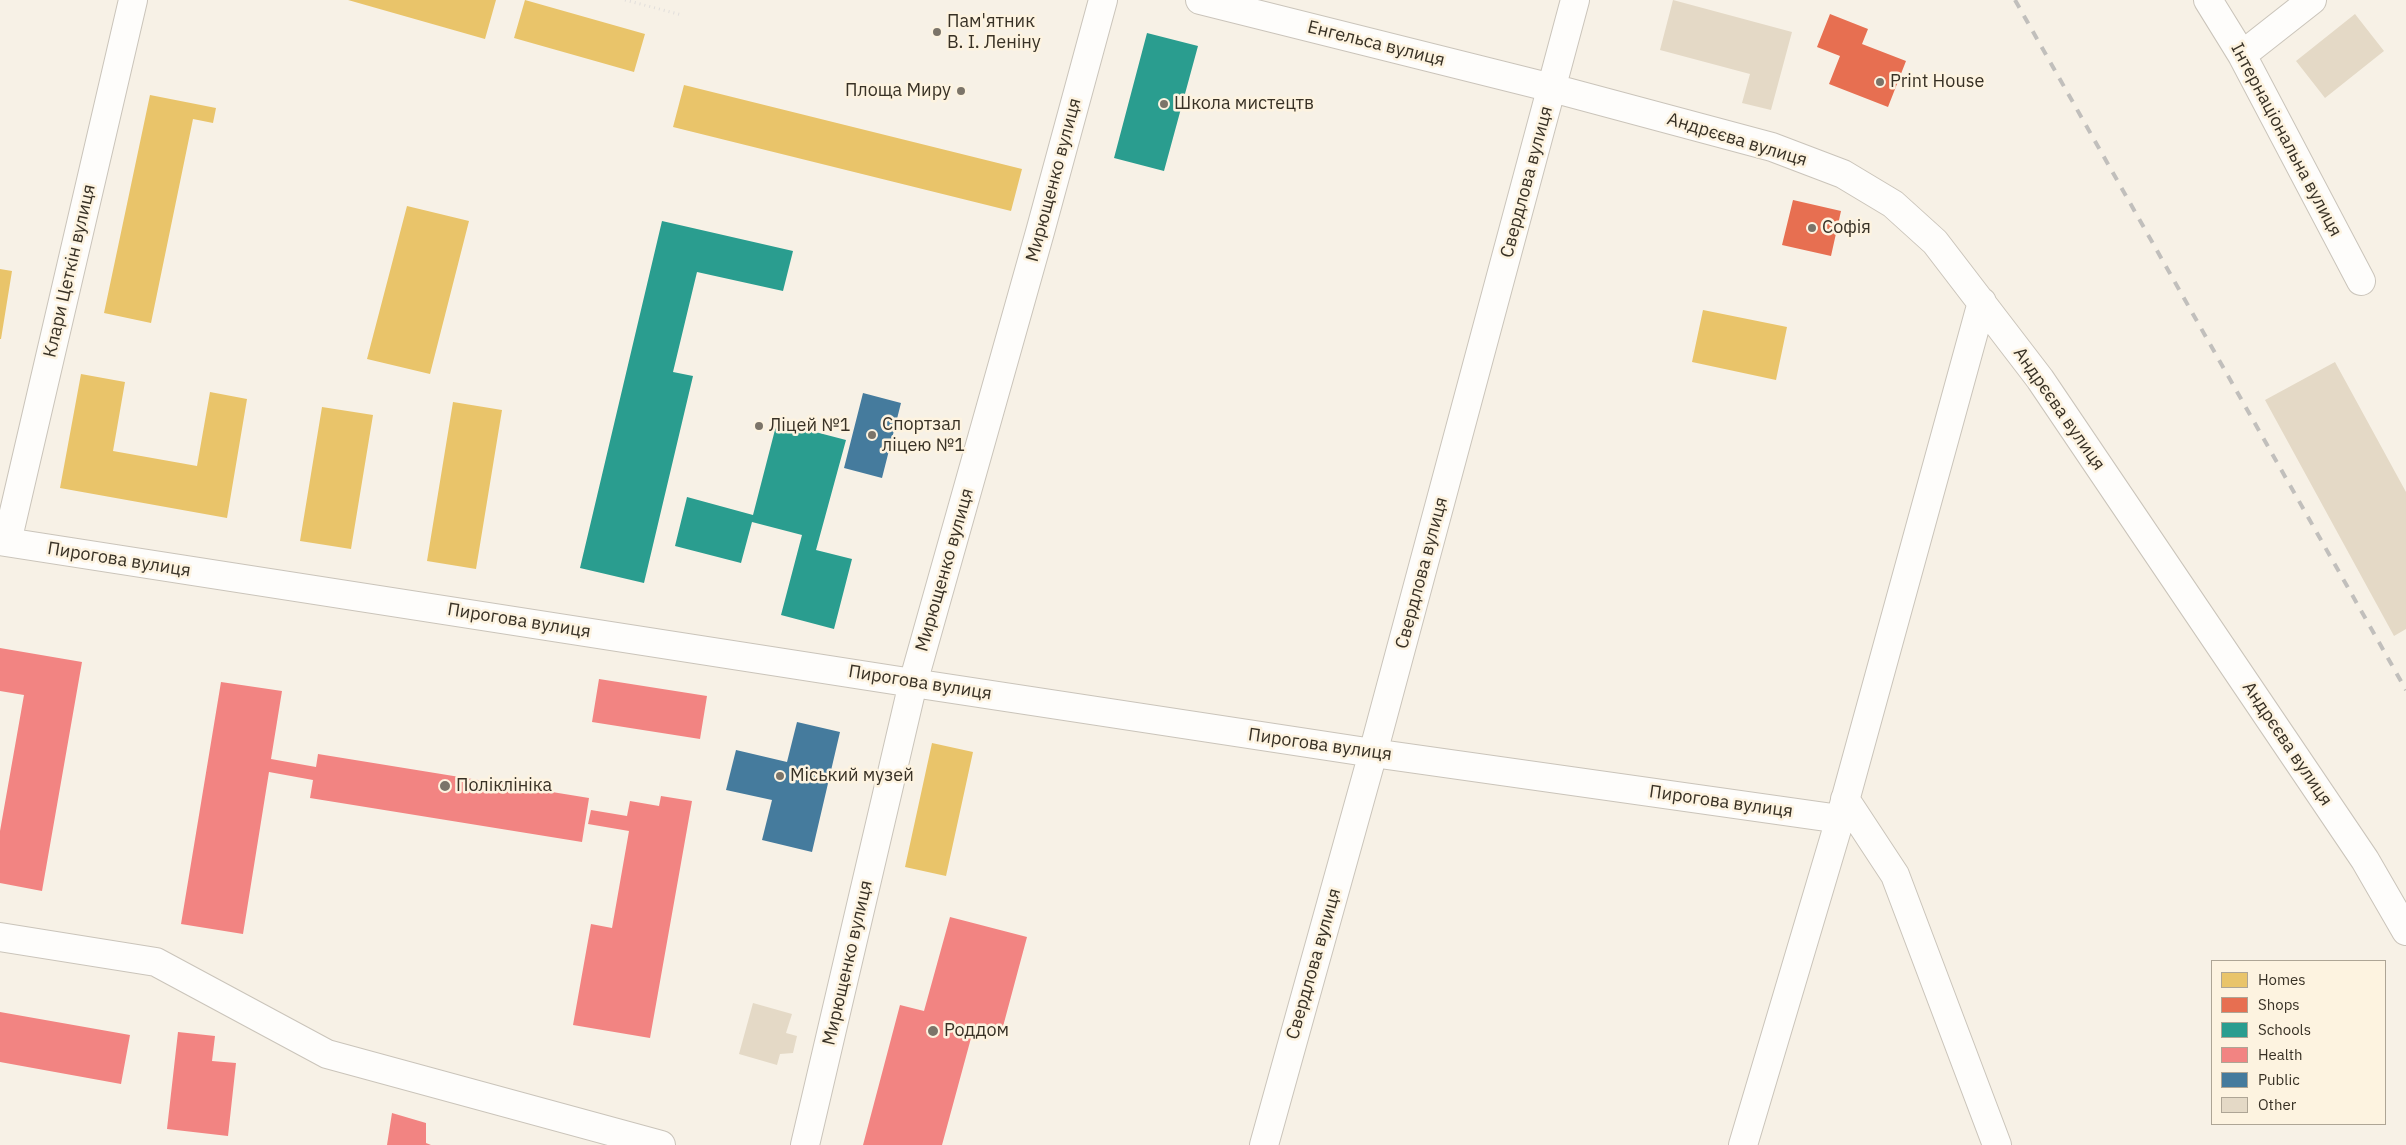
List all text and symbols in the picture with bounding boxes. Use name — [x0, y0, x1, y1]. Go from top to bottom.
place label: Пам'ятник В. І. Леніну — [947, 11, 1041, 54]
street label: Енгельса вулиця — [1305, 17, 1447, 71]
marker: Пам'ятник В. І. Леніну — [931, 26, 943, 38]
street label: Інтернаціональна вулиця — [2226, 40, 2346, 240]
place label: Print House — [1890, 71, 1984, 93]
marker: Print House — [1874, 76, 1886, 88]
place label: Площа Миру — [845, 80, 951, 102]
marker: Площа Миру — [955, 85, 967, 97]
place label: Школа мистецтв — [1174, 93, 1314, 115]
street label: Мирющенко вулиця — [1022, 96, 1086, 264]
marker: Школа мистецтв — [1158, 98, 1170, 110]
street label: Свердлова вулиця — [1496, 104, 1558, 260]
street label: Андрєєва вулиця — [1664, 108, 1810, 172]
street label: Клари Цеткін вулиця — [40, 182, 100, 360]
place label: Софія — [1822, 217, 1871, 239]
marker: Софія — [1806, 222, 1818, 234]
street label: Андрєєва вулиця — [2009, 343, 2109, 475]
place label: Спортзал ліцею №1 — [882, 414, 965, 456]
place label: Ліцей №1 — [769, 415, 851, 437]
marker: Ліцей №1 — [753, 420, 765, 432]
marker: Спортзал ліцею №1 — [866, 429, 878, 441]
street label: Мирющенко вулиця — [911, 486, 979, 654]
street label: Свердлова вулиця — [1391, 495, 1453, 651]
street label: Пирогова вулиця — [46, 538, 192, 582]
street label: Пирогова вулиця — [446, 599, 592, 643]
street label: Пирогова вулиця — [847, 661, 993, 705]
street label: Андрєєва вулиця — [2237, 678, 2337, 810]
street label: Пирогова вулиця — [1247, 724, 1393, 766]
place label: Міський музей — [790, 765, 914, 787]
marker: Міський музей — [774, 770, 786, 782]
place label: Поліклініка — [456, 775, 552, 797]
marker: Поліклініка — [438, 779, 452, 793]
street label: Пирогова вулиця — [1648, 781, 1794, 823]
street label: Мирющенко вулиця — [818, 878, 878, 1048]
street label: Свердлова вулиця — [1282, 886, 1346, 1042]
legend — [2211, 960, 2386, 1125]
text: Homes — [2258, 970, 2306, 989]
text: Shops — [2258, 995, 2300, 1014]
place label: Роддом — [944, 1020, 1009, 1042]
text: Schools — [2258, 1020, 2311, 1039]
marker: Роддом — [926, 1024, 940, 1038]
text: Health — [2258, 1045, 2303, 1064]
text: Public — [2258, 1070, 2300, 1089]
text: Other — [2258, 1095, 2296, 1114]

